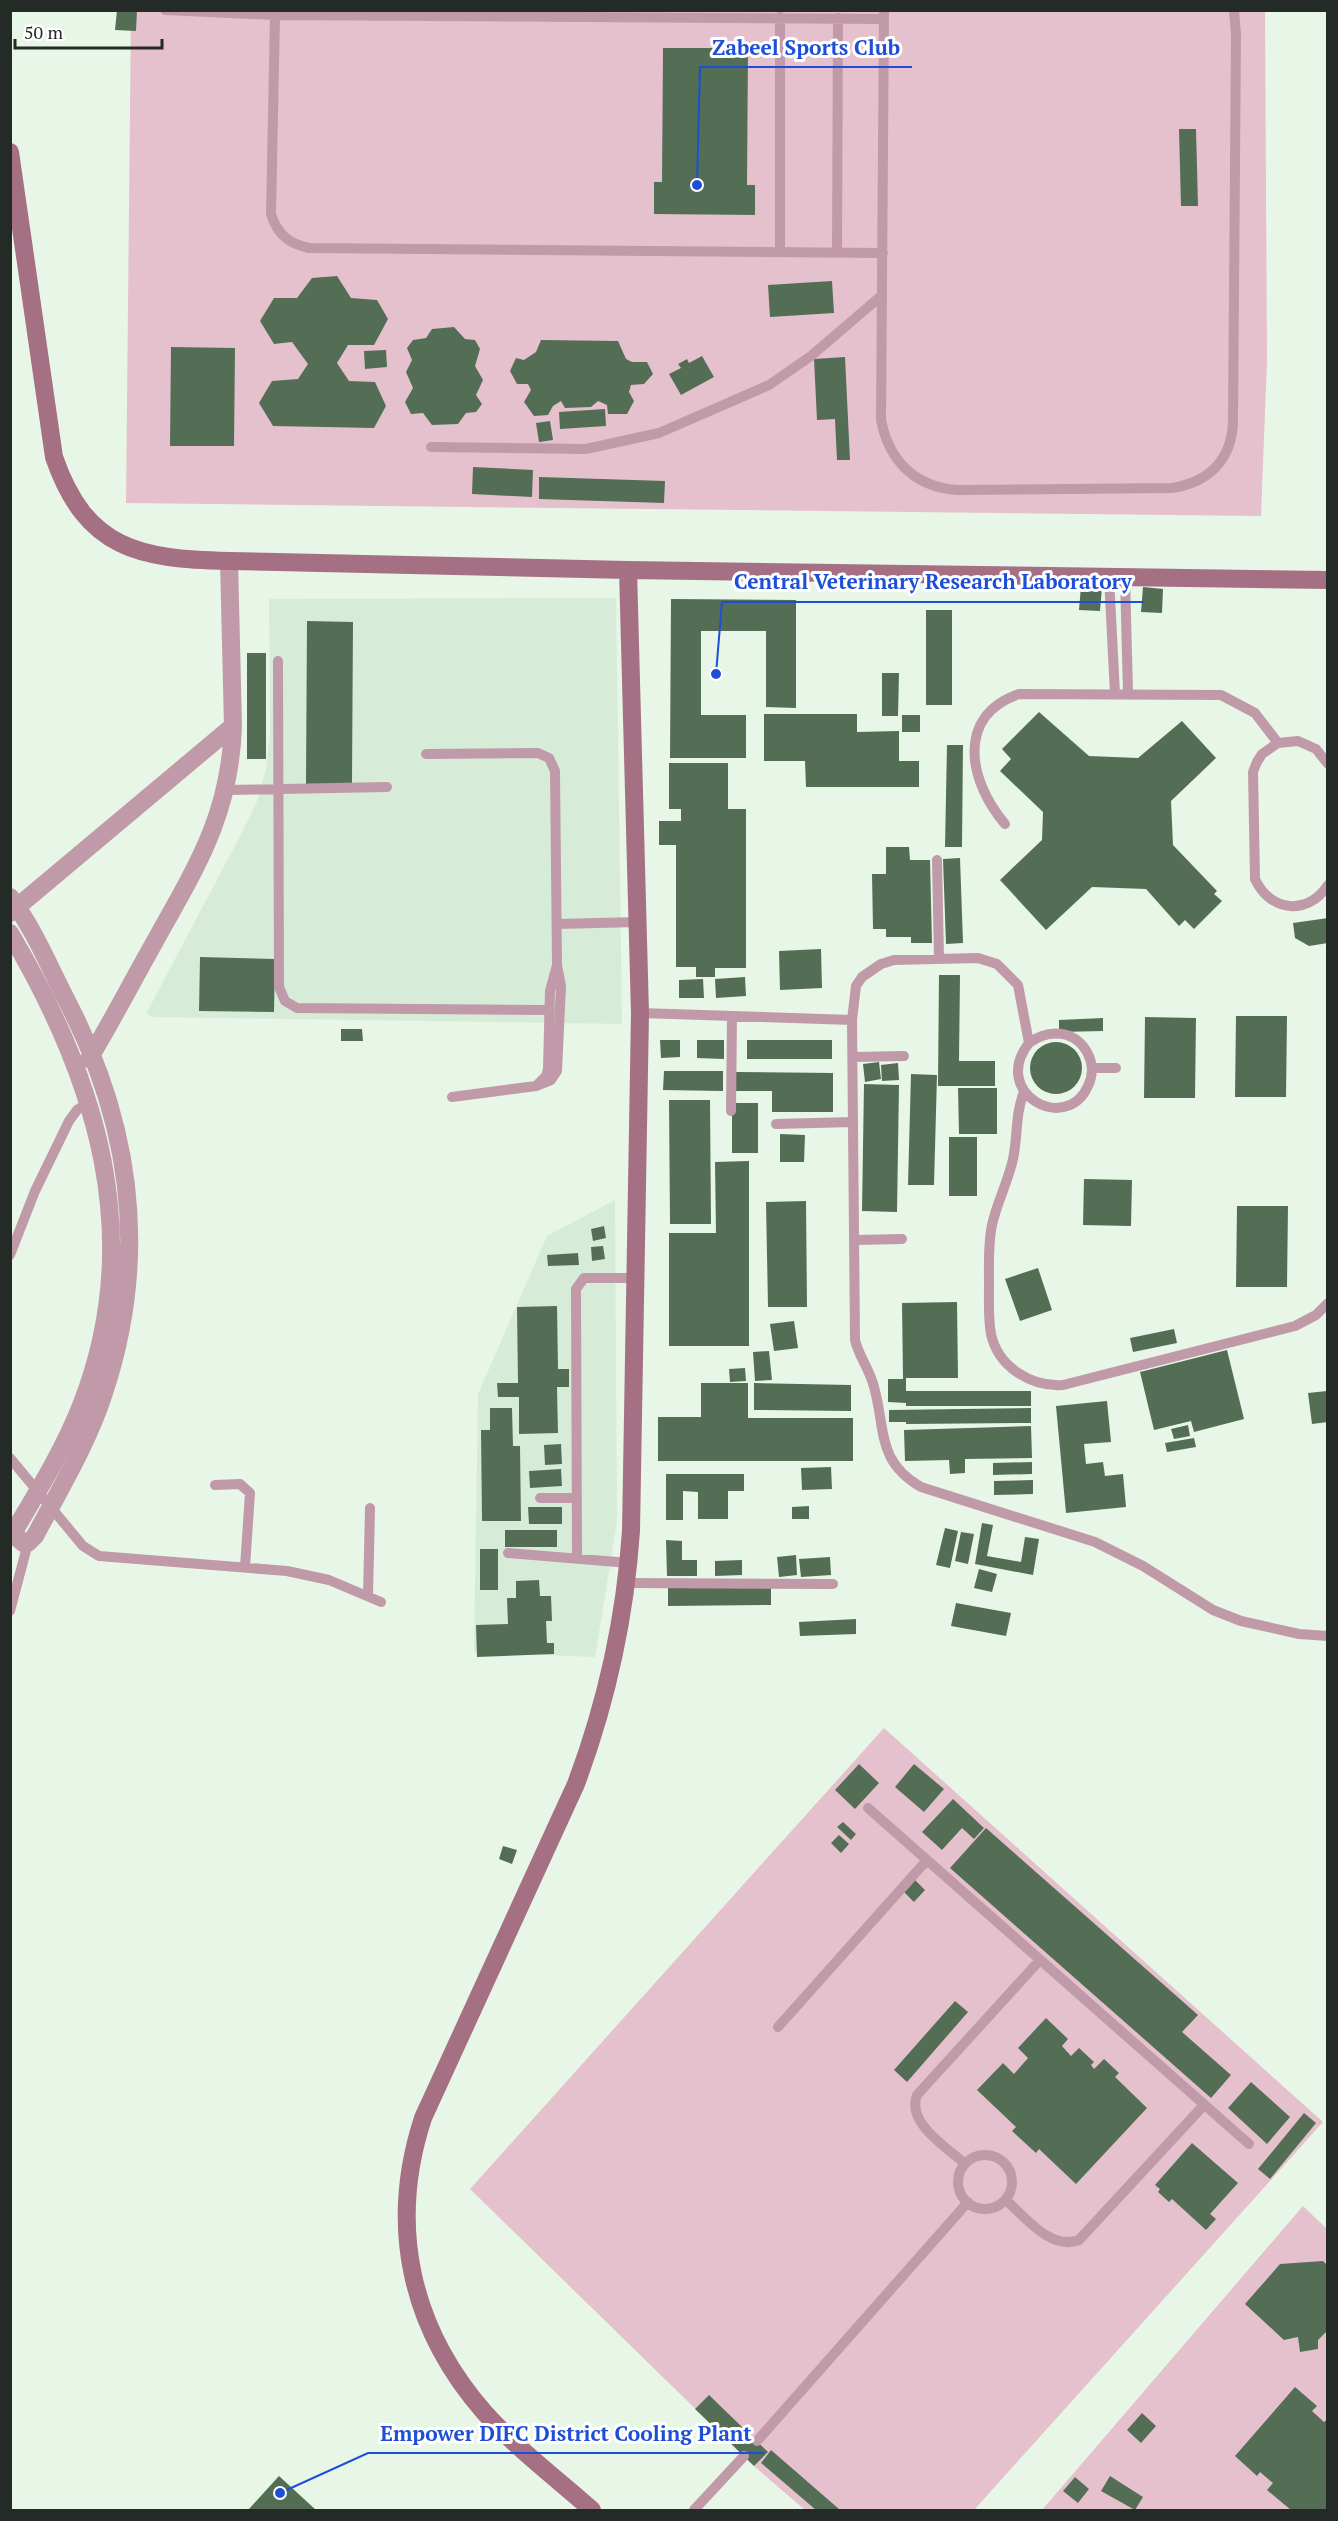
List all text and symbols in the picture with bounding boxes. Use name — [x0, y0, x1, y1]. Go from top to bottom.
scale bar — [15, 12, 162, 50]
text: 50 m — [24, 20, 64, 44]
callout: Zabeel Sports Club — [700, 28, 912, 67]
text: Zabeel Sports Club — [712, 33, 900, 61]
callout: Central Veterinary Research Laboratory — [722, 563, 1144, 602]
text: Central Veterinary Research Laboratory — [734, 567, 1133, 595]
callout: Empower DIFC District Cooling Plant — [368, 2414, 764, 2453]
text: Empower DIFC District Cooling Plant — [380, 2419, 752, 2447]

